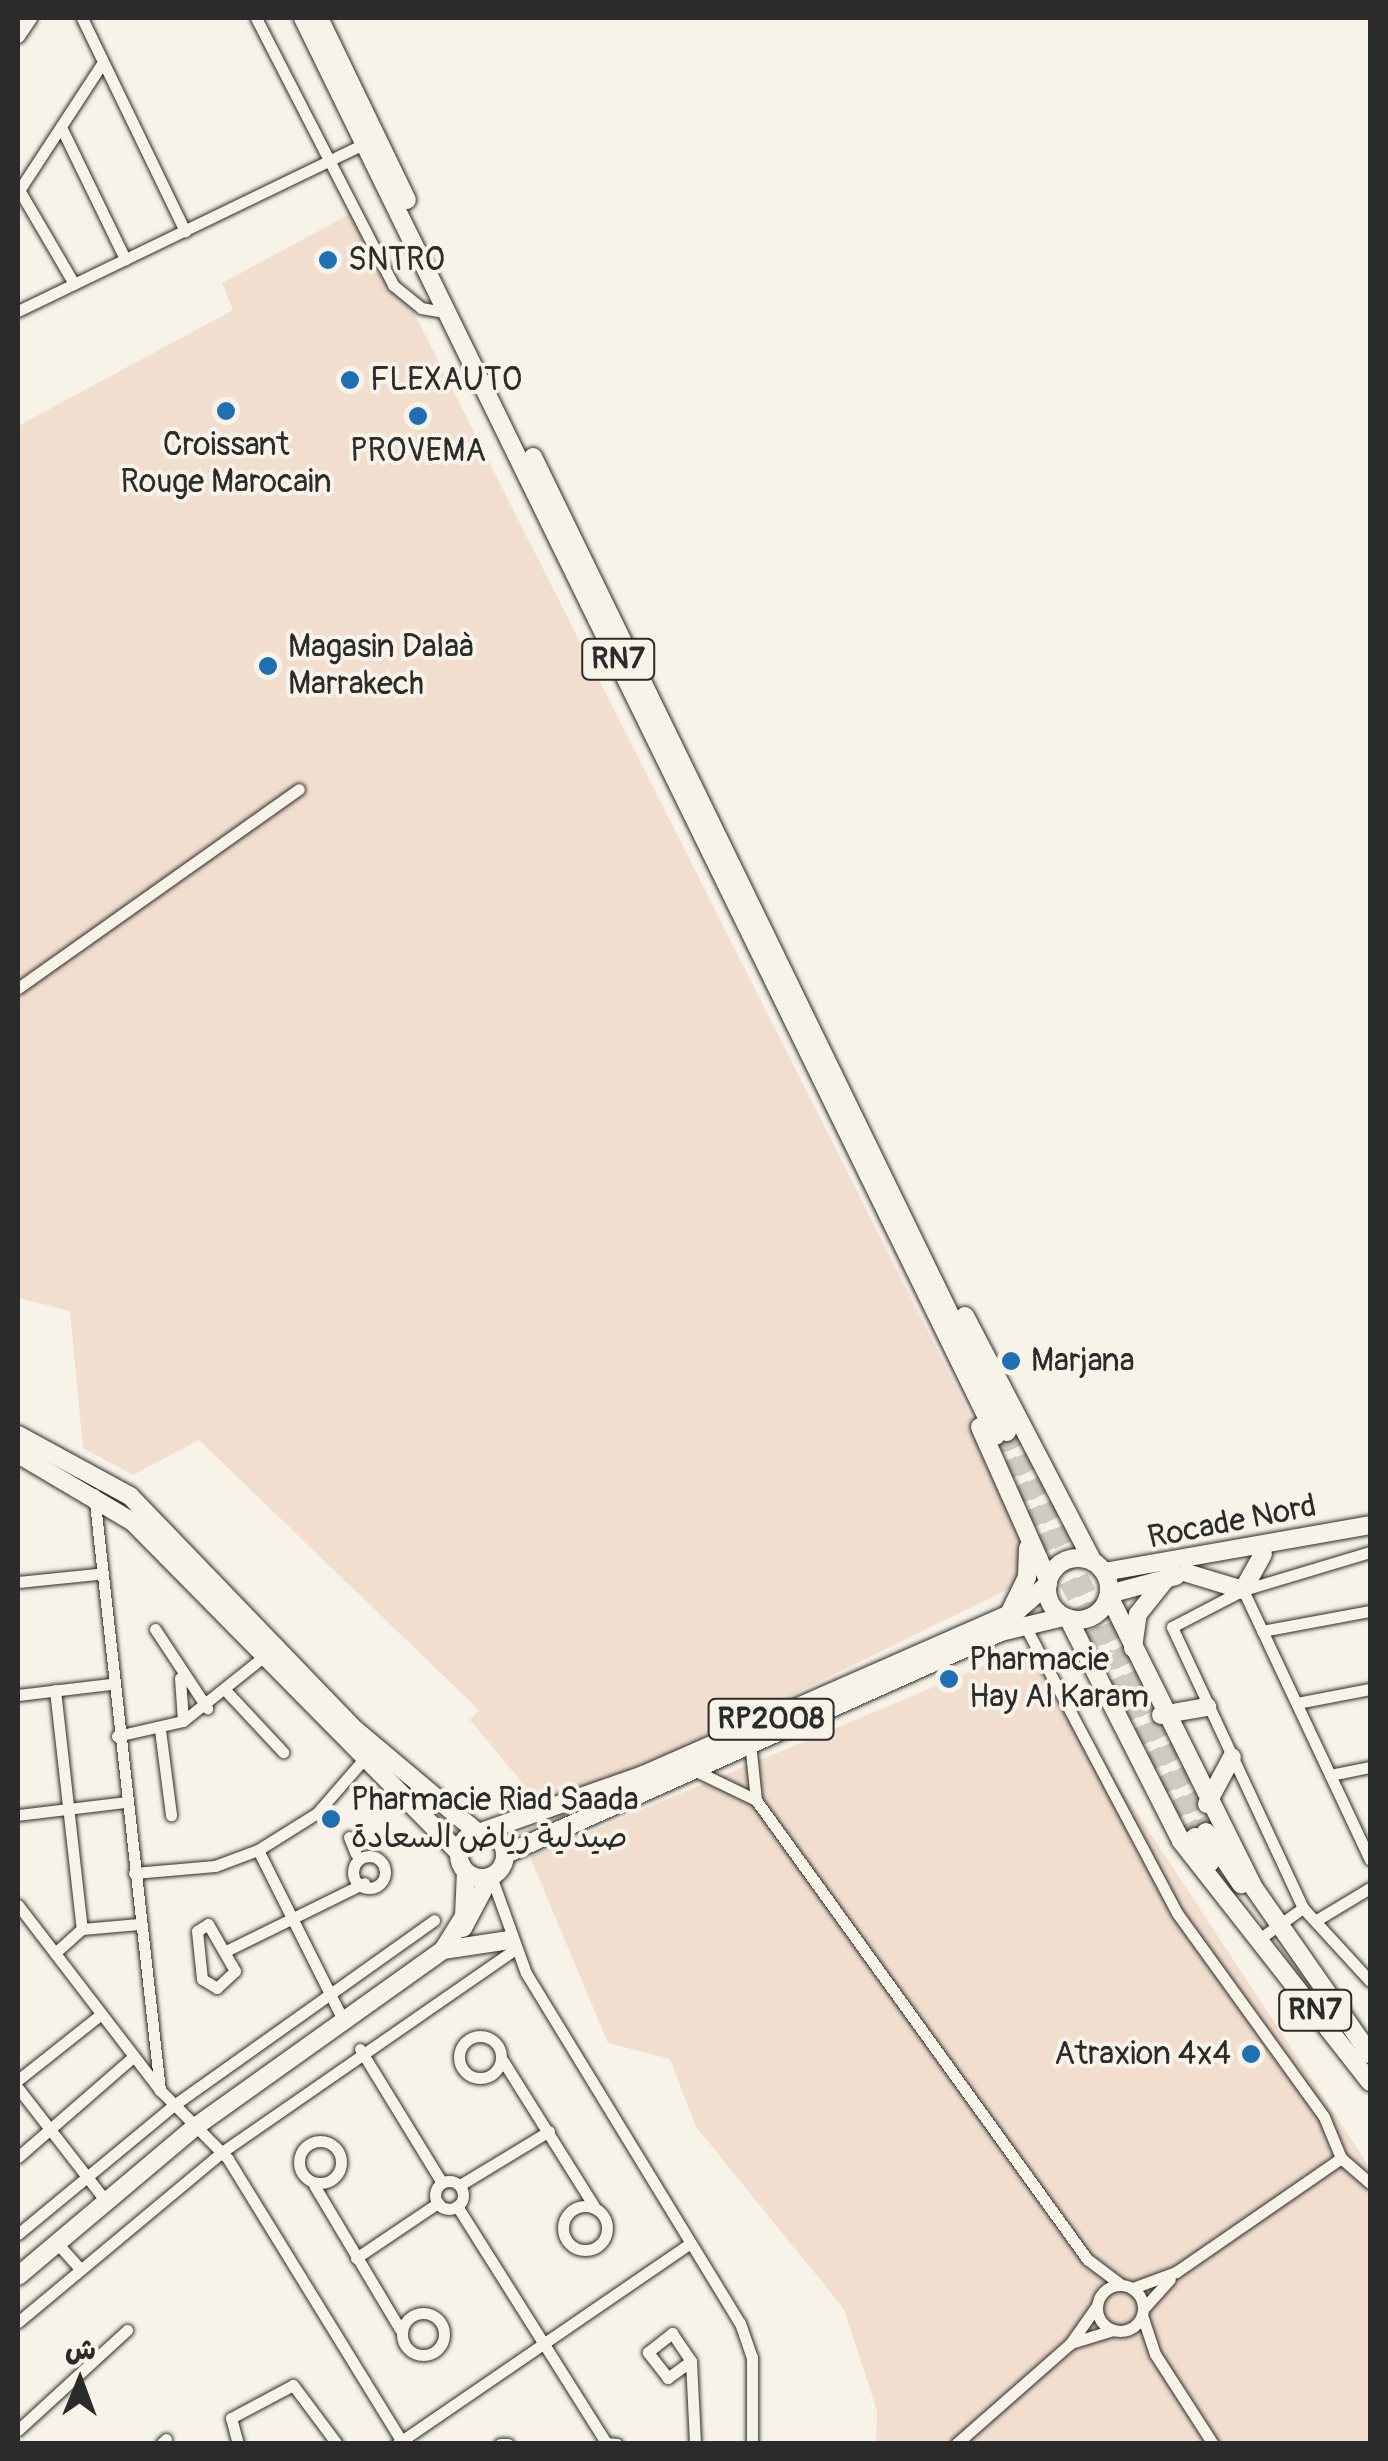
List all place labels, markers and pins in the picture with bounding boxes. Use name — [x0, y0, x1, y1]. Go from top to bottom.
place label: SNTRO — [348, 241, 445, 279]
marker: SNTRO — [317, 249, 339, 271]
place label: FLEXAUTO — [370, 361, 522, 399]
marker: FLEXAUTO — [339, 369, 361, 391]
marker: Croissant Rouge Marocain — [215, 400, 237, 422]
marker: PROVEMA — [407, 405, 429, 427]
place label: Croissant Rouge Marocain — [120, 427, 332, 502]
place label: PROVEMA — [350, 432, 486, 470]
place label: Magasin Dalaà Marrakech — [288, 629, 474, 704]
marker: Magasin Dalaà Marrakech — [257, 655, 279, 677]
place label: Marjana — [1031, 1342, 1135, 1380]
marker: Marjana — [1000, 1350, 1022, 1372]
place label: Pharmacie Hay Al Karam — [969, 1642, 1149, 1717]
marker: Pharmacie Hay Al Karam — [938, 1668, 960, 1690]
place label: Pharmacie Riad Saada صيدلية رياض السعادة — [351, 1782, 639, 1857]
marker: Pharmacie Riad Saada صيدلية رياض السعادة — [320, 1808, 342, 1830]
place label: Atraxion 4x4 — [1054, 2035, 1231, 2073]
marker: Atraxion 4x4 — [1240, 2043, 1262, 2065]

